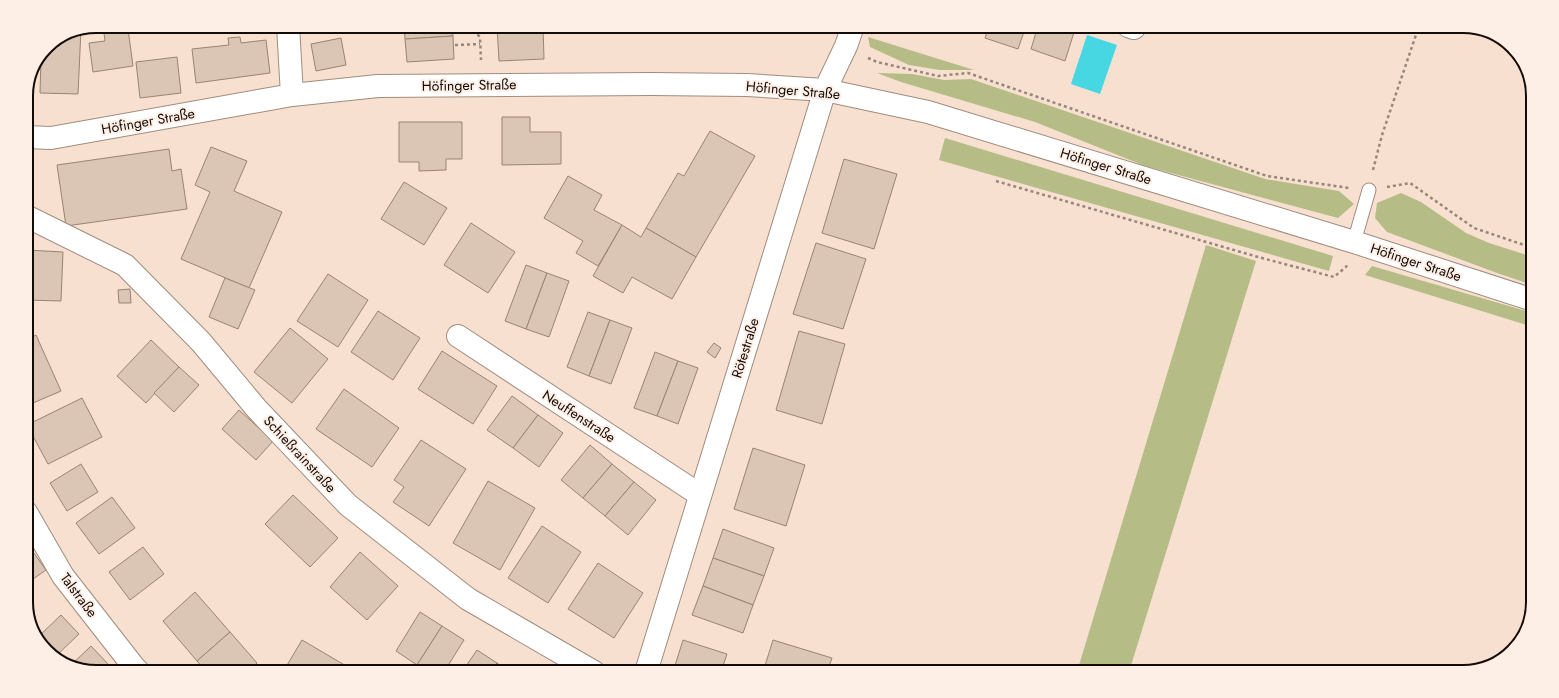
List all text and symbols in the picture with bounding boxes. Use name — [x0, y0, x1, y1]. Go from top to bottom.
street label: Höfinger Straße — [422, 74, 516, 96]
street label: Höfinger Straße — [745, 76, 841, 104]
street label: Höfinger Straße — [100, 103, 196, 139]
street label: Höfinger Straße — [1058, 143, 1154, 189]
street label: Höfinger Straße — [1368, 238, 1464, 286]
street label: Rötestraße — [726, 316, 764, 380]
street label: Neuffenstraße — [538, 385, 620, 447]
street label: Schießrainstraße — [259, 411, 341, 497]
street label: Talstraße — [56, 569, 102, 621]

